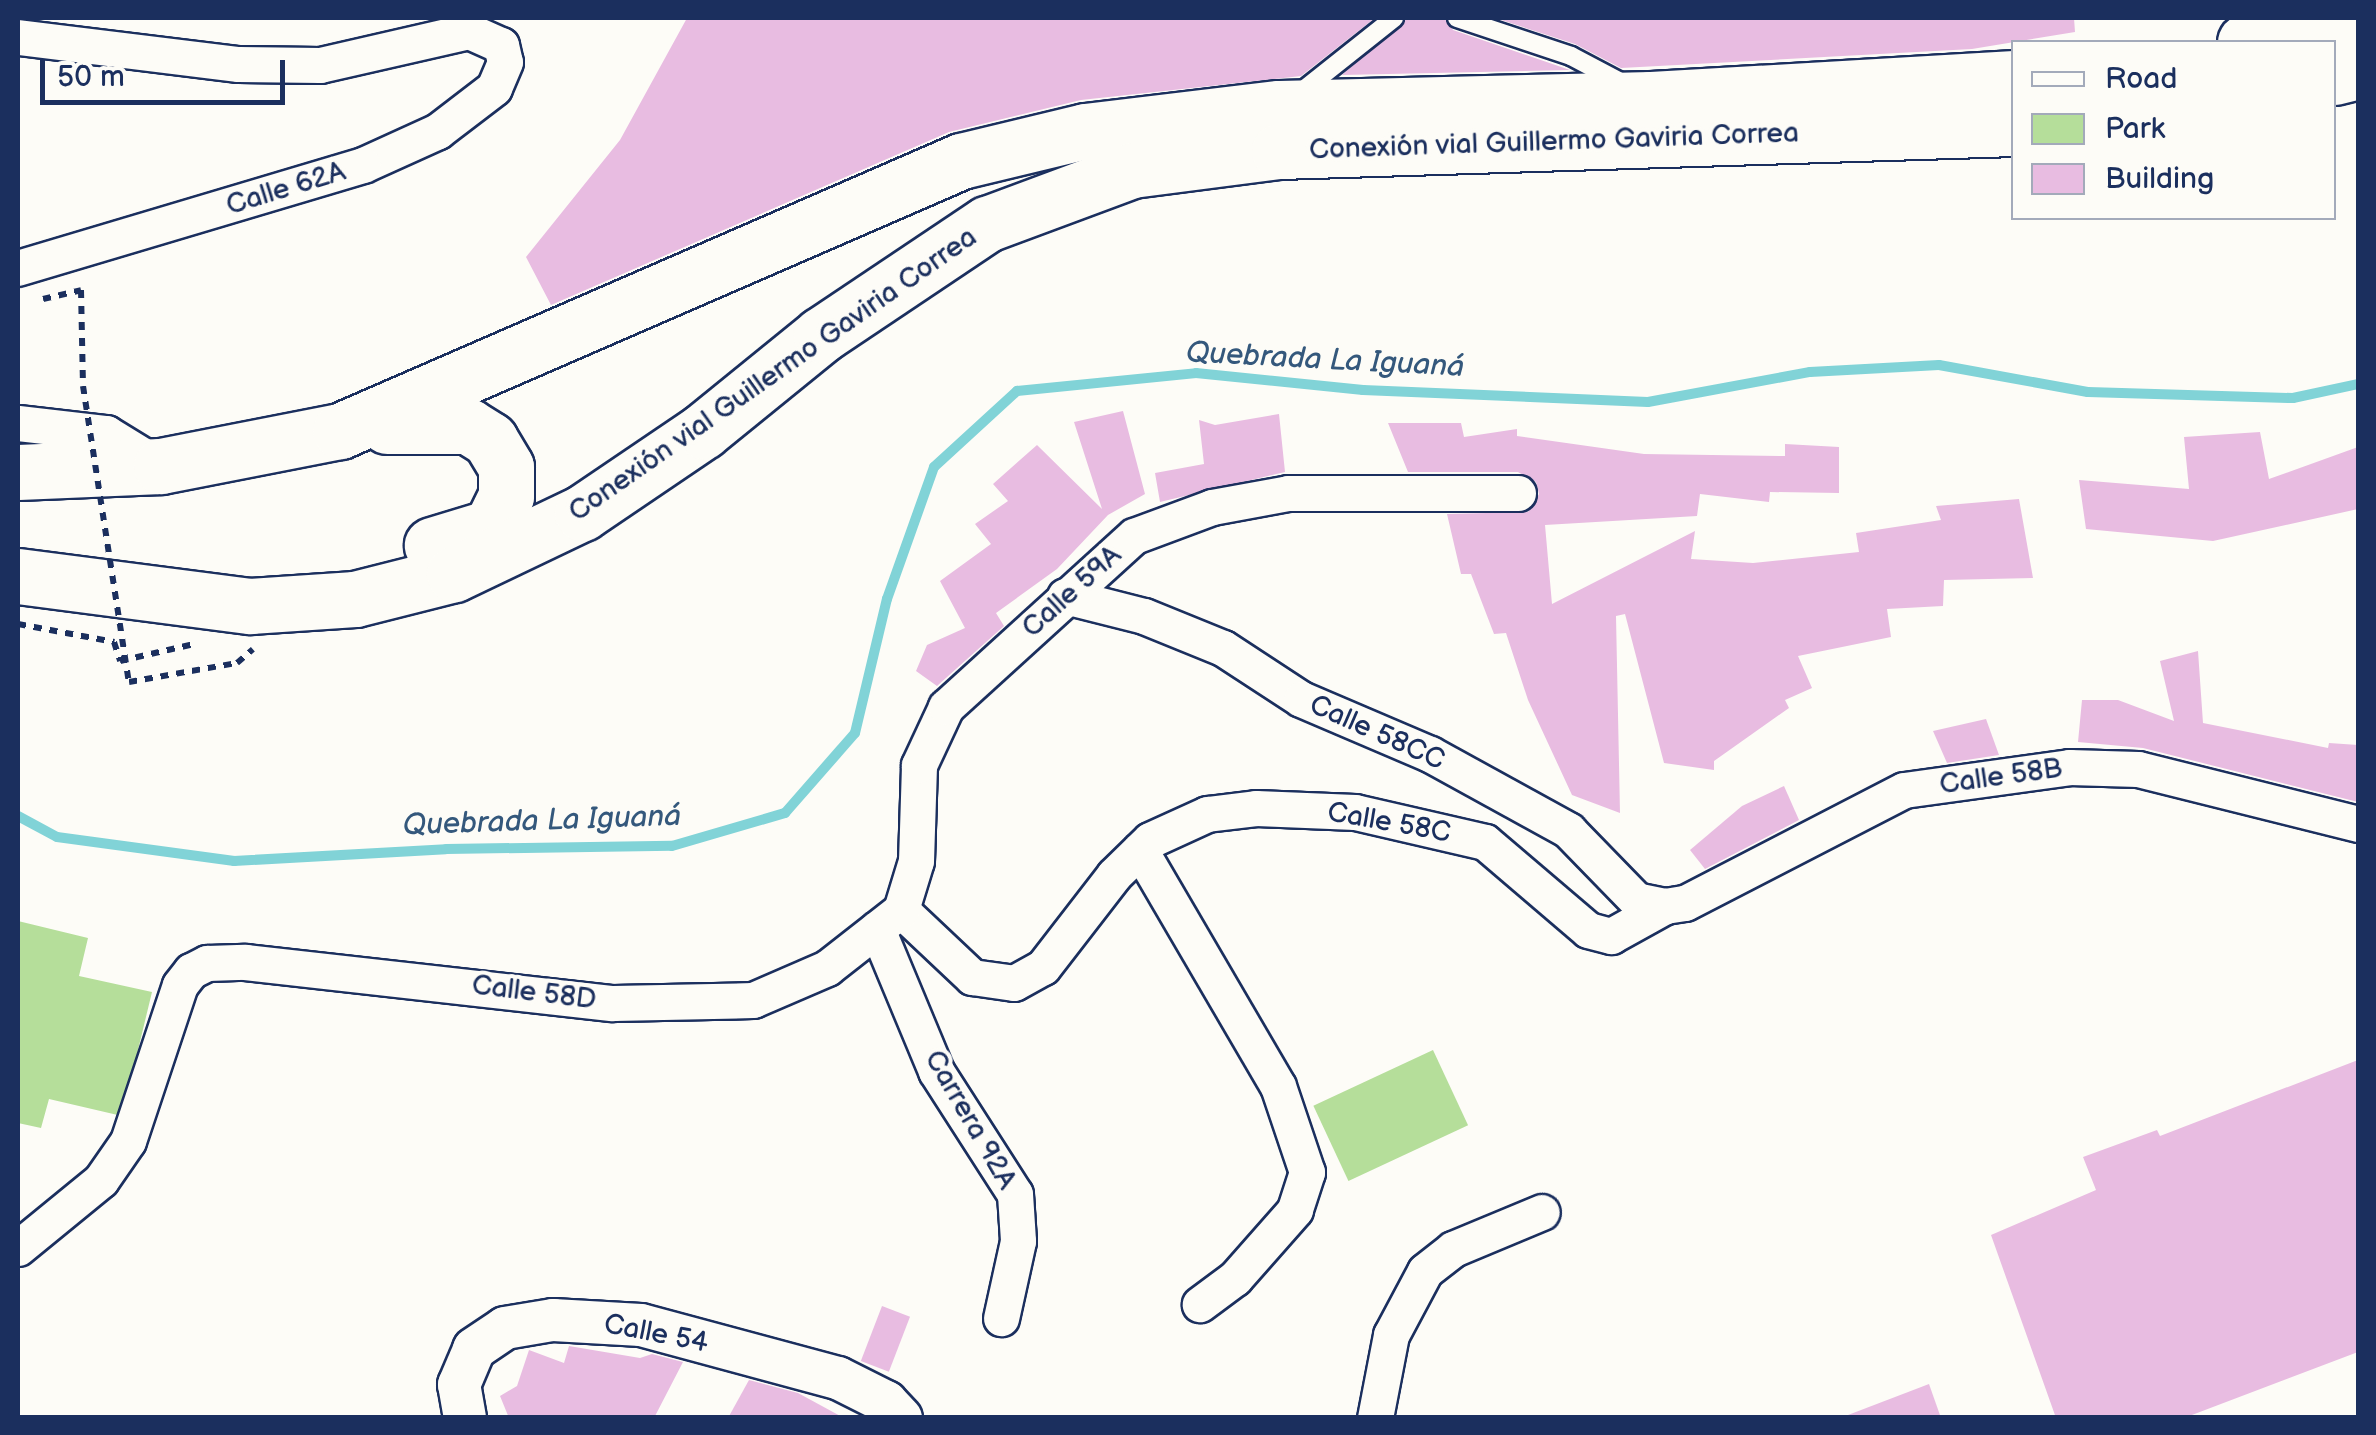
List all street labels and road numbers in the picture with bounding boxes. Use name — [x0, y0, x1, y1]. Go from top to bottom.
street label: Conexión vial Guillermo Gaviria Correa — [1309, 117, 1799, 167]
street label: Calle 62A — [222, 155, 350, 223]
street label: Conexión vial Guillermo Gaviria Correa — [563, 221, 983, 529]
street label: Calle 59A — [1016, 539, 1128, 645]
street label: Calle 58CC — [1304, 688, 1450, 778]
street label: Calle 58B — [1937, 752, 2065, 802]
street label: Calle 58C — [1325, 796, 1453, 850]
street label: Calle 58D — [470, 969, 598, 1017]
street label: Carrera 92A — [917, 1045, 1023, 1195]
street label: Calle 54 — [601, 1307, 711, 1361]

